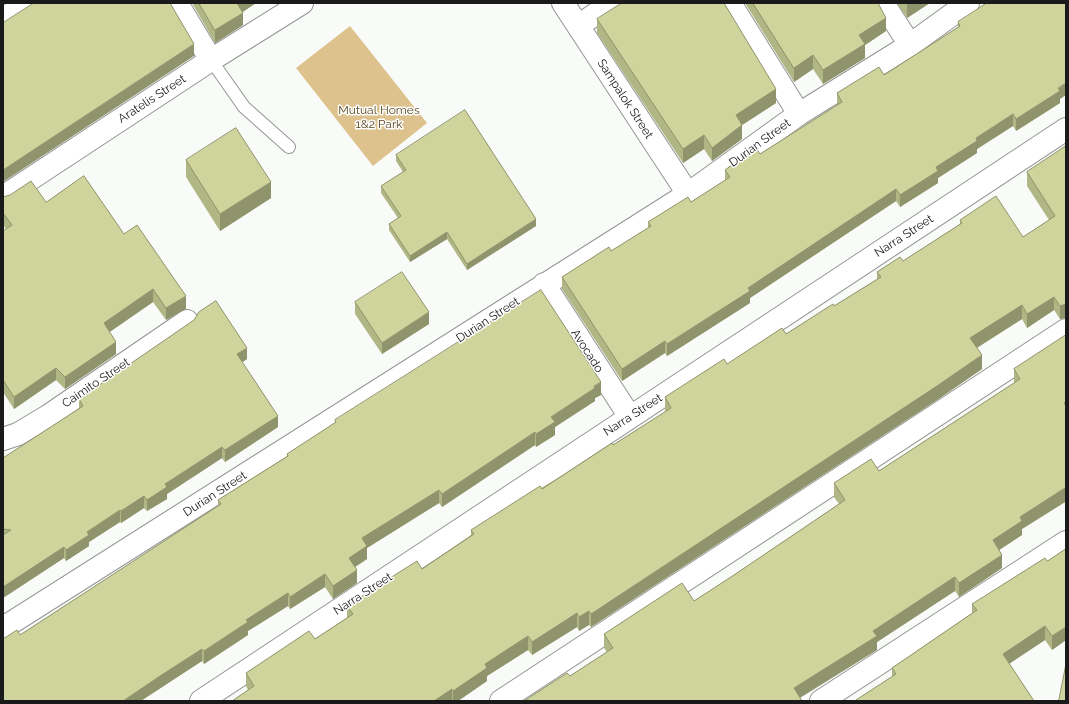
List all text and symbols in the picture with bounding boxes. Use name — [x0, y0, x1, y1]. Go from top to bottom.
street label: Sampalok Street — [594, 57, 656, 141]
street label: Aratelis Street — [115, 72, 189, 126]
park label: Mutual Homes 1&2 Park — [338, 103, 420, 131]
street label: Durian Street — [726, 116, 794, 170]
street label: Narra Street — [872, 212, 936, 260]
street label: Durian Street — [454, 294, 522, 346]
street label: Avocado — [568, 327, 606, 375]
street label: Caimito Street — [59, 355, 133, 411]
street label: Narra Street — [601, 391, 665, 439]
street label: Durian Street — [181, 468, 249, 520]
street label: Narra Street — [331, 570, 395, 618]

